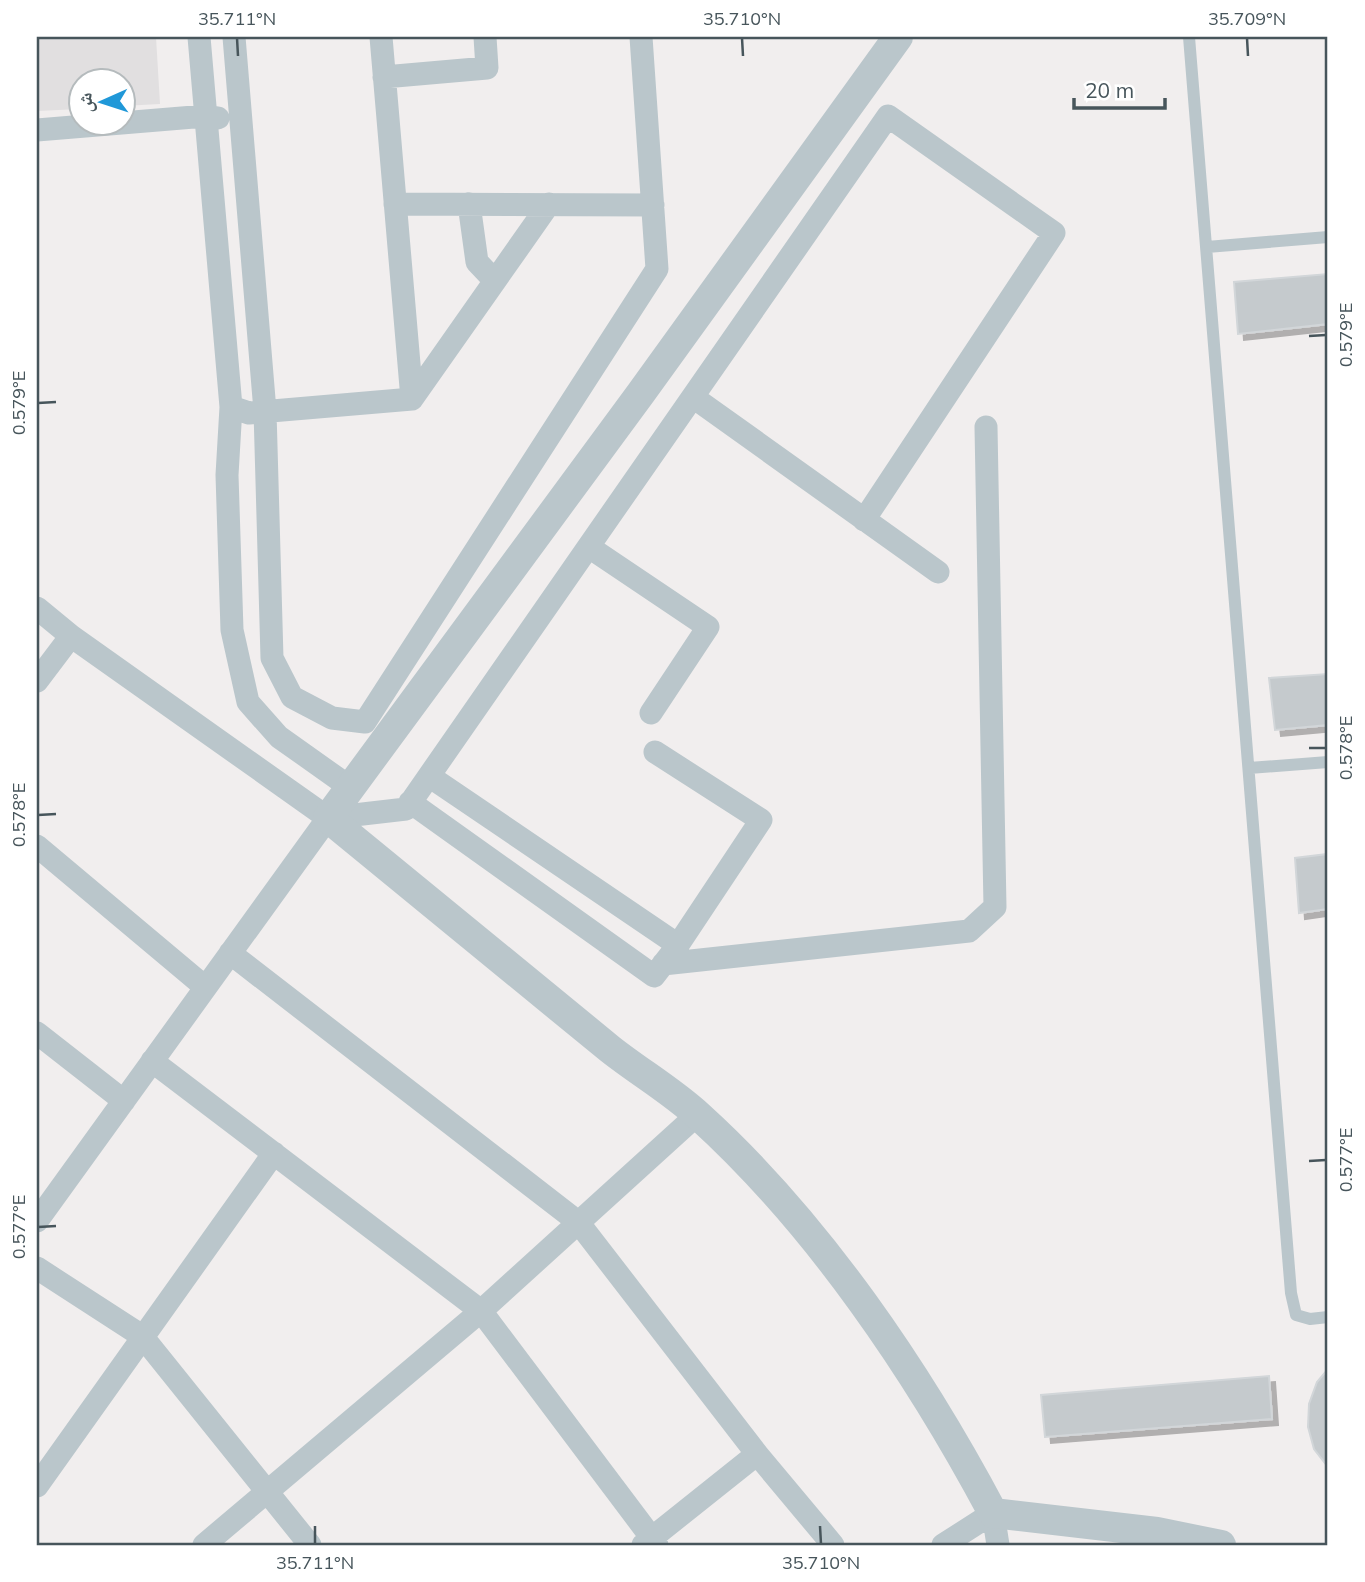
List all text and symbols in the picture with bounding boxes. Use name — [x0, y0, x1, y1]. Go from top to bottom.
text: 35.711°N — [198, 7, 276, 30]
text: 35.710°N — [703, 7, 781, 30]
text: 35.709°N — [1208, 7, 1286, 30]
north arrow — [66, 66, 136, 136]
scale bar — [1074, 66, 1166, 110]
text: 20 m — [1085, 77, 1134, 103]
text: ش — [73, 92, 98, 114]
text: 0.579°E — [1334, 303, 1357, 367]
text: 0.579°E — [7, 371, 30, 435]
text: 0.578°E — [1334, 716, 1357, 780]
text: 0.578°E — [7, 783, 30, 847]
text: 0.577°E — [1334, 1128, 1357, 1192]
text: 0.577°E — [7, 1195, 30, 1259]
text: 35.711°N — [276, 1551, 354, 1574]
text: 35.710°N — [782, 1551, 860, 1574]

